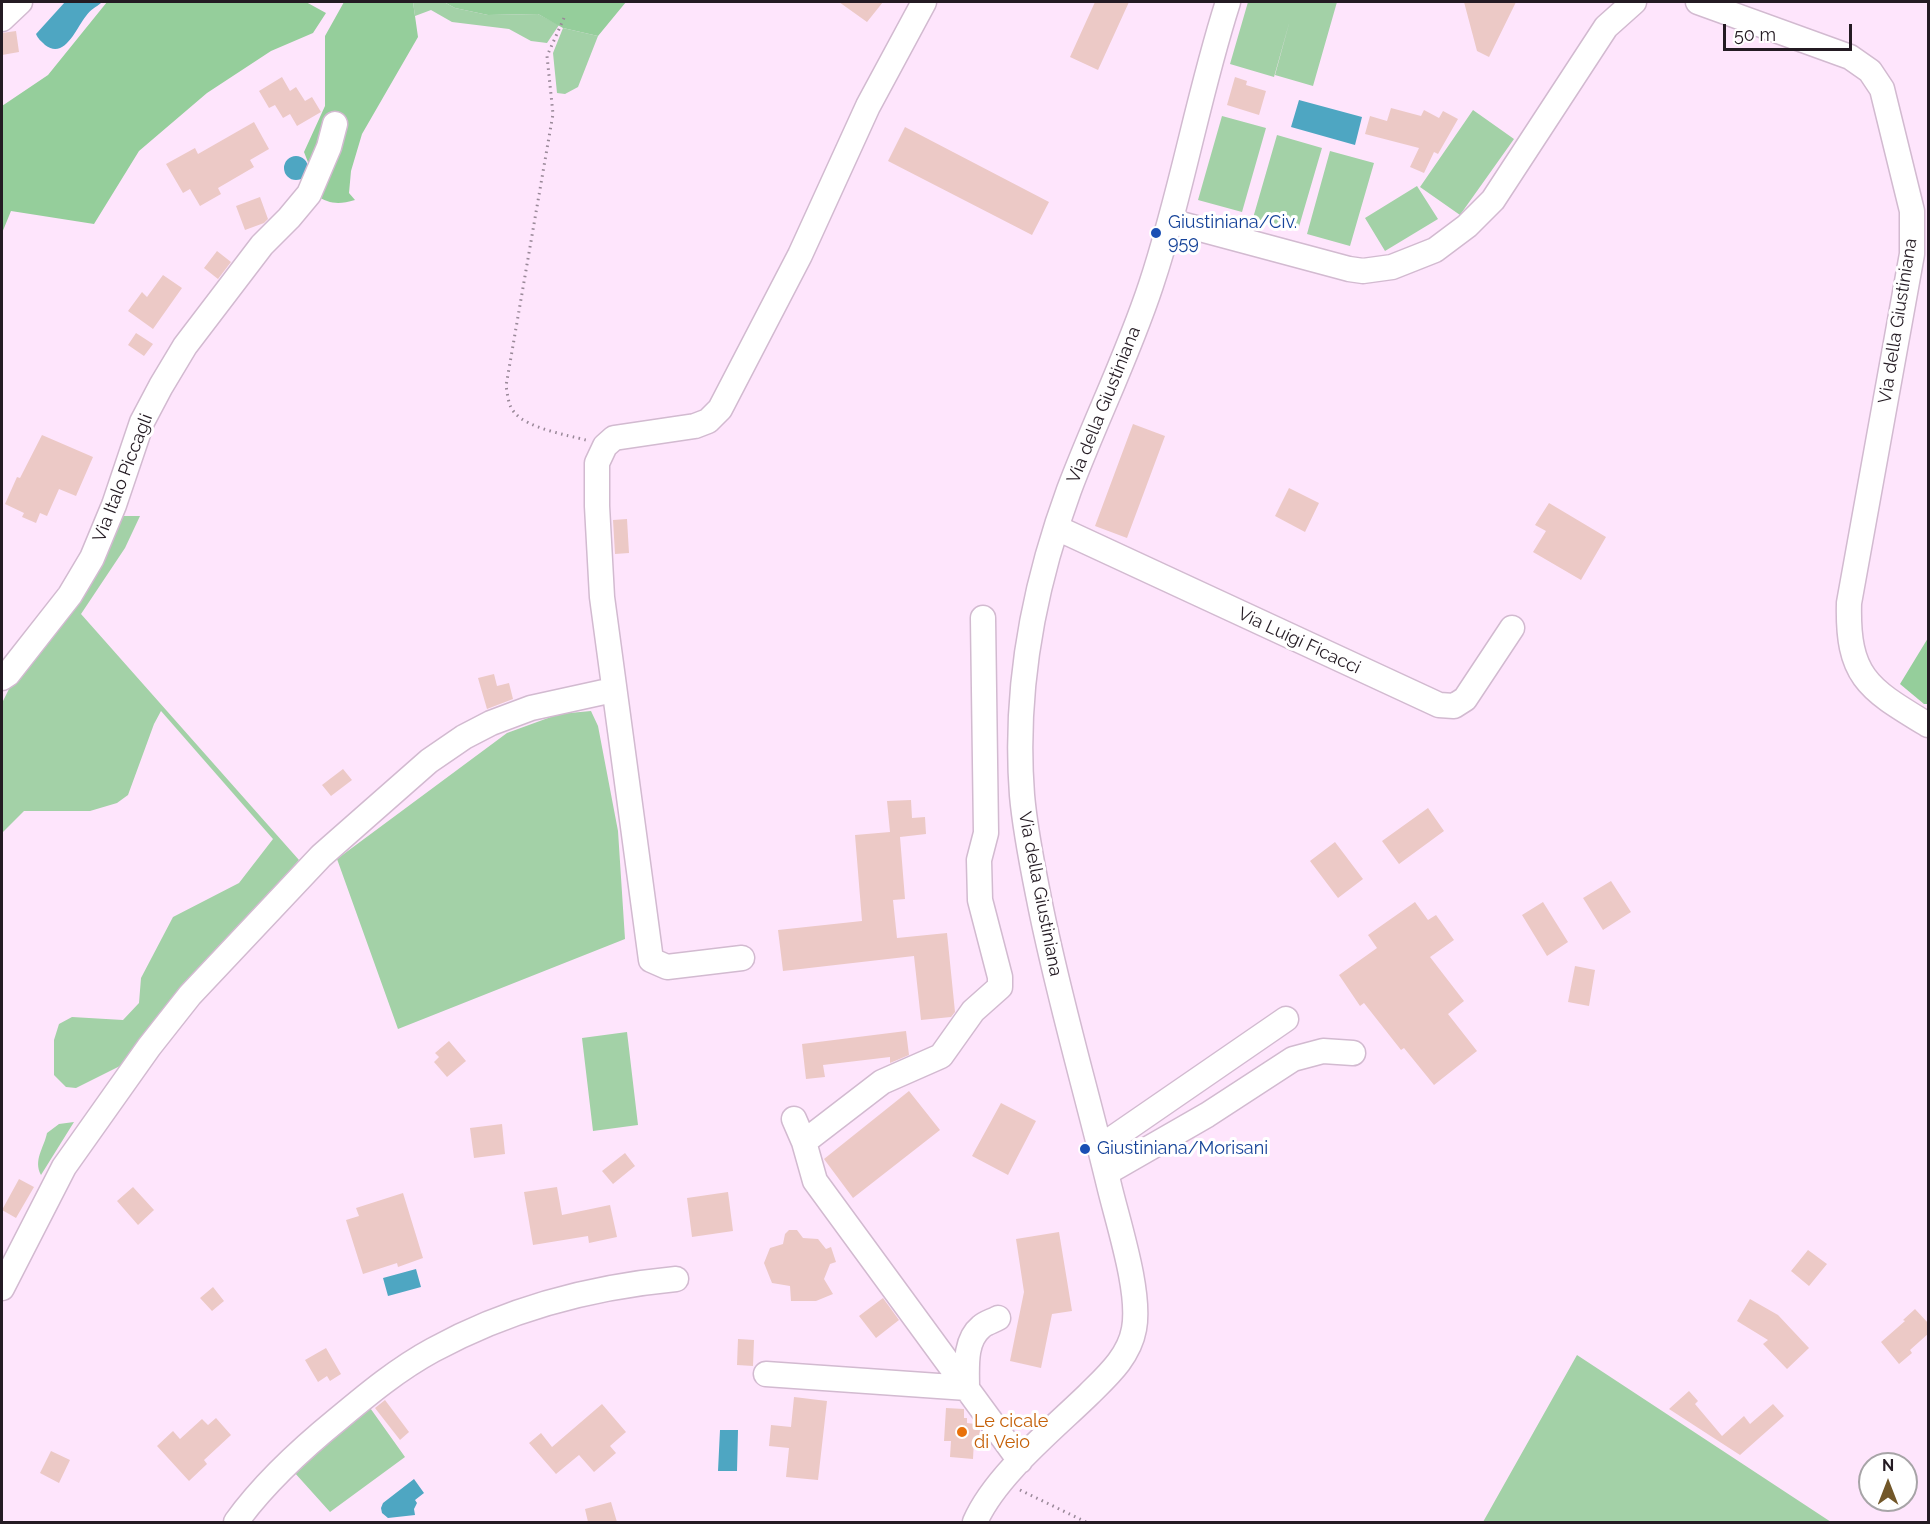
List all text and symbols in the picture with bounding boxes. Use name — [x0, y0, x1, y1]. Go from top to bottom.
scale bar — [1726, 12, 1855, 50]
text: 50 m — [1734, 24, 1776, 45]
place label: Giustiniana/Civ. 959 — [1168, 212, 1297, 254]
marker: Giustiniana/Civ. 959 — [1149, 226, 1163, 240]
street label: Via della Giustiniana — [1874, 237, 1922, 405]
street label: Via della Giustiniana — [1063, 323, 1145, 487]
street label: Via Italo Piccagli — [89, 411, 157, 545]
street label: Via Luigi Ficacci — [1234, 603, 1364, 679]
street label: Via della Giustiniana — [1013, 810, 1067, 978]
place label: Giustiniana/Morisani — [1097, 1138, 1268, 1160]
marker: Giustiniana/Morisani — [1078, 1142, 1092, 1156]
place label: Le cicale di Veio — [974, 1411, 1048, 1454]
marker: Le cicale di Veio — [955, 1425, 969, 1439]
north arrow — [1858, 1452, 1918, 1512]
text: N — [1882, 1456, 1894, 1475]

